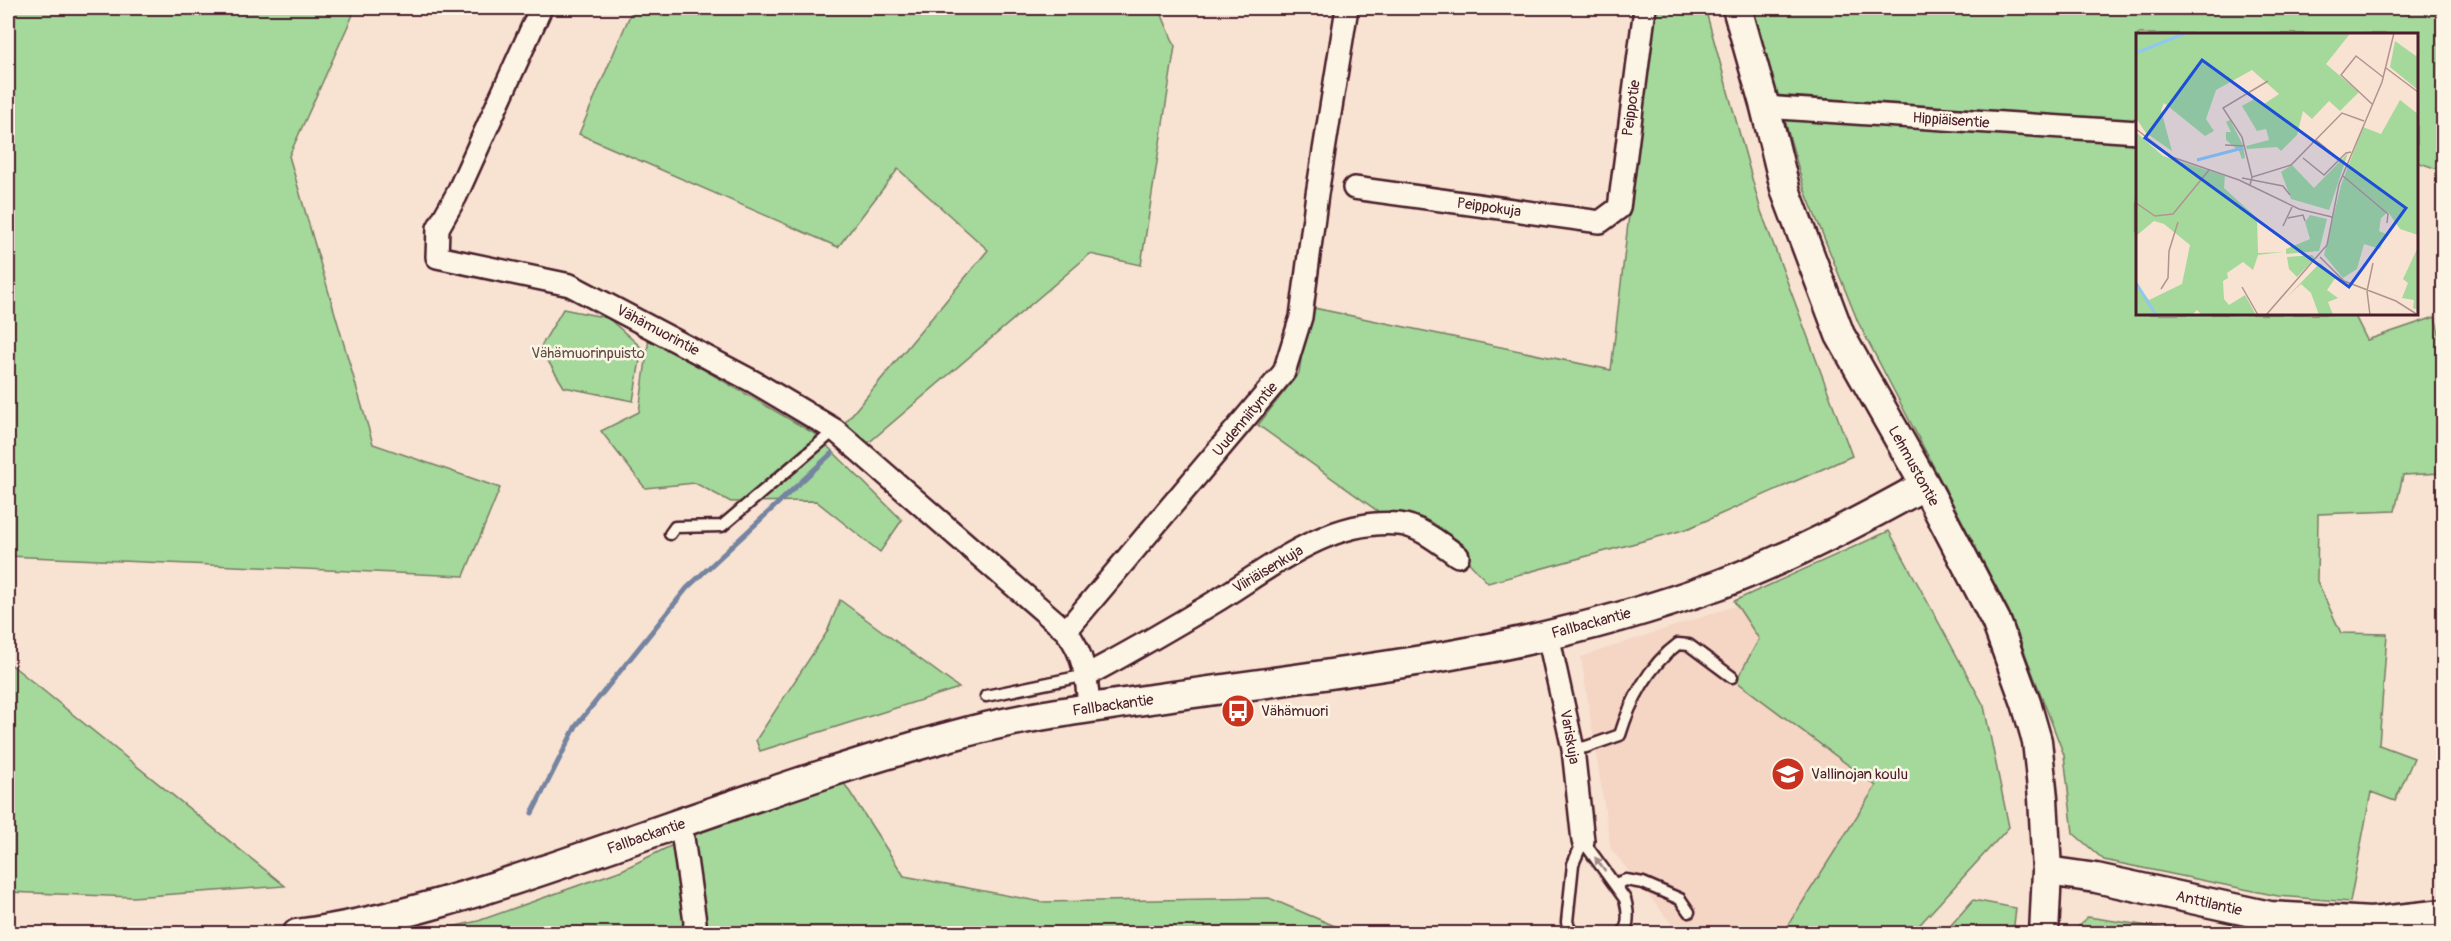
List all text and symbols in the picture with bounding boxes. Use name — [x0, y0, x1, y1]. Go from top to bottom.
inset map — [2136, 33, 2418, 315]
street label: Peippotie — [1618, 78, 1645, 137]
street label: Hippiäisentie — [1912, 108, 1991, 133]
street label: Peippokuja — [1456, 194, 1522, 221]
street label: Vähämuorintie — [613, 301, 703, 361]
park label: Vähämuorinpuisto — [531, 344, 645, 363]
street label: Uudenniityntie — [1209, 378, 1282, 460]
street label: Lehmustontie — [1884, 423, 1944, 510]
street label: Viiriäisenkuja — [1230, 541, 1307, 598]
street label: Fallbackantie — [1549, 604, 1634, 643]
street label: Fallbackantie — [1071, 690, 1155, 721]
bus stop icon: Vähämuori — [1220, 693, 1256, 729]
place label: Vähämuori — [1261, 702, 1329, 721]
street label: Variskuja — [1555, 708, 1584, 766]
school or university icon: Vallinojan koulu — [1770, 756, 1806, 792]
place label: Vallinojan koulu — [1811, 765, 1908, 784]
street label: Fallbackantie — [605, 814, 688, 859]
one-way arrow — [1595, 857, 1607, 872]
street label: Anttilantie — [2174, 887, 2244, 920]

